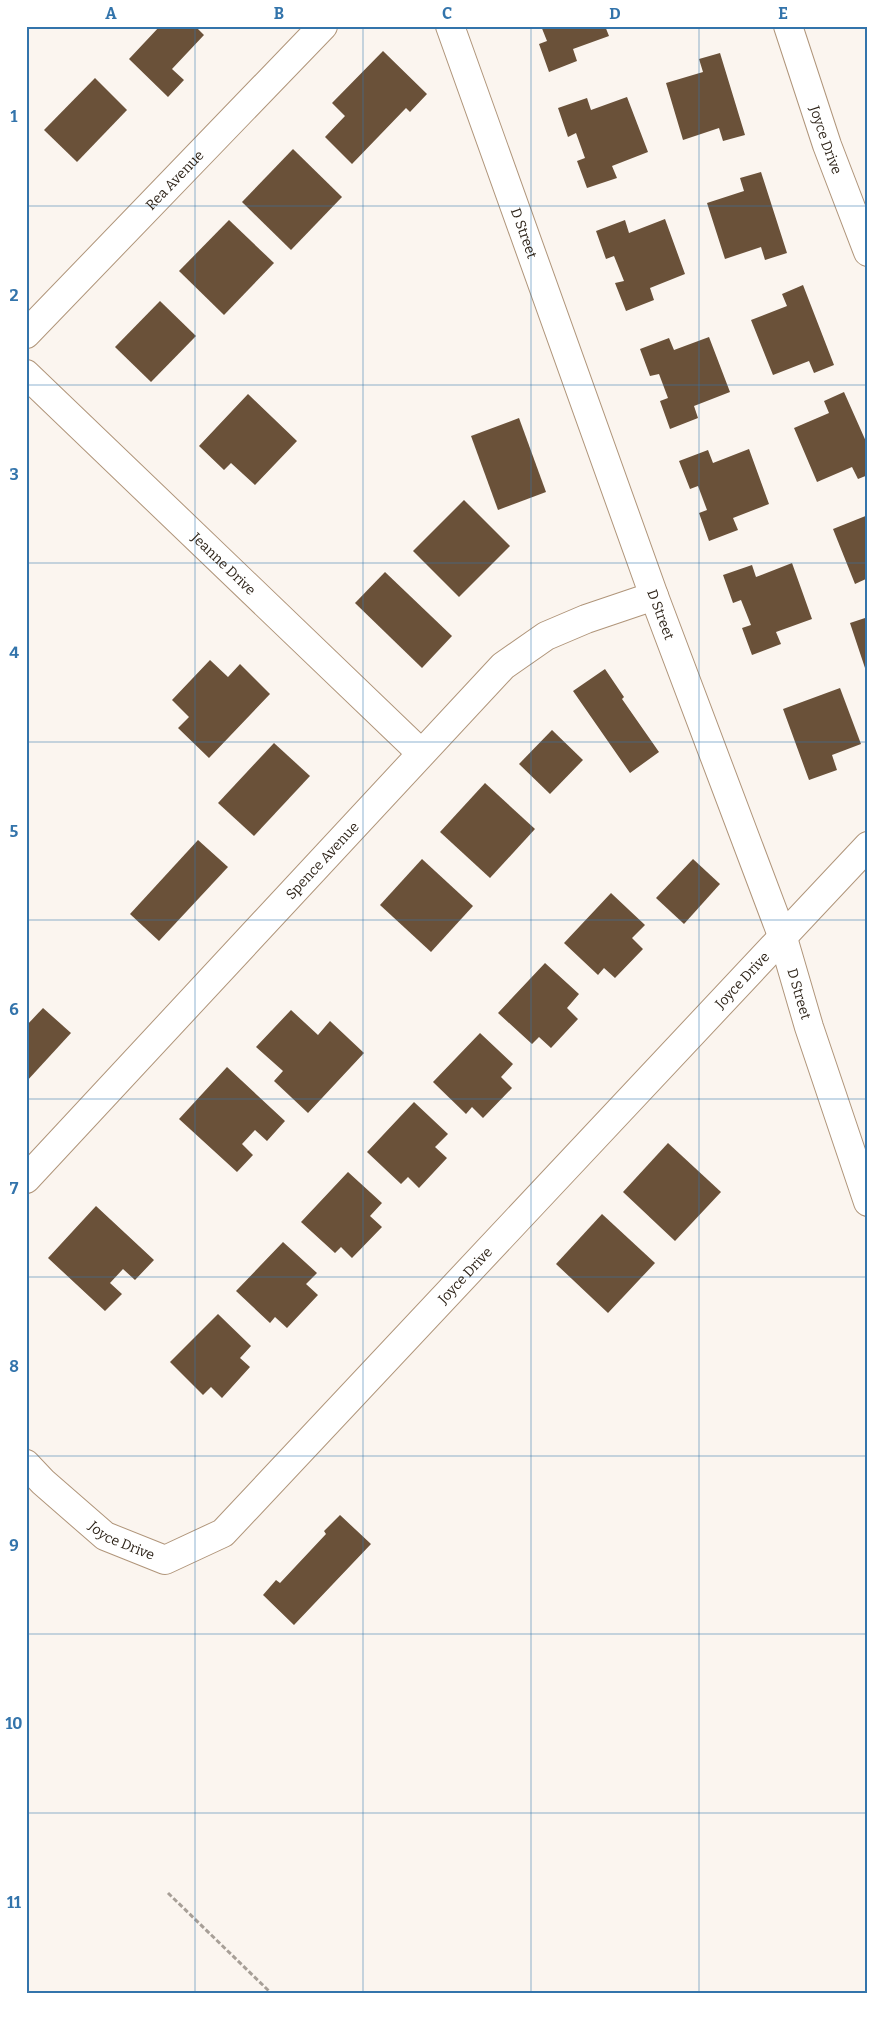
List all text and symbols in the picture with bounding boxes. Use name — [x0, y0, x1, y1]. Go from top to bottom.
text: A — [105, 4, 117, 23]
text: B — [274, 4, 284, 23]
text: C — [442, 4, 452, 23]
text: D — [609, 4, 621, 23]
text: E — [778, 4, 788, 23]
street label: Joyce Drive — [806, 103, 846, 176]
text: 1 — [11, 107, 18, 126]
street label: Rea Avenue — [142, 147, 207, 213]
street label: D Street — [507, 206, 541, 261]
text: 2 — [9, 286, 19, 305]
text: 3 — [9, 465, 19, 484]
street label: Jeanne Drive — [187, 528, 259, 598]
street label: D Street — [644, 587, 678, 642]
text: 4 — [9, 643, 19, 662]
street label: Spence Avenue — [282, 818, 362, 903]
text: 5 — [10, 822, 19, 841]
street label: Joyce Drive — [711, 948, 773, 1013]
street label: D Street — [784, 966, 815, 1021]
text: 6 — [9, 1000, 19, 1019]
text: 7 — [10, 1179, 19, 1198]
street label: Joyce Drive — [434, 1244, 496, 1308]
text: 8 — [9, 1357, 19, 1376]
street label: Joyce Drive — [85, 1517, 157, 1563]
text: 9 — [9, 1536, 19, 1555]
text: 10 — [5, 1714, 23, 1733]
text: 11 — [7, 1893, 21, 1912]

